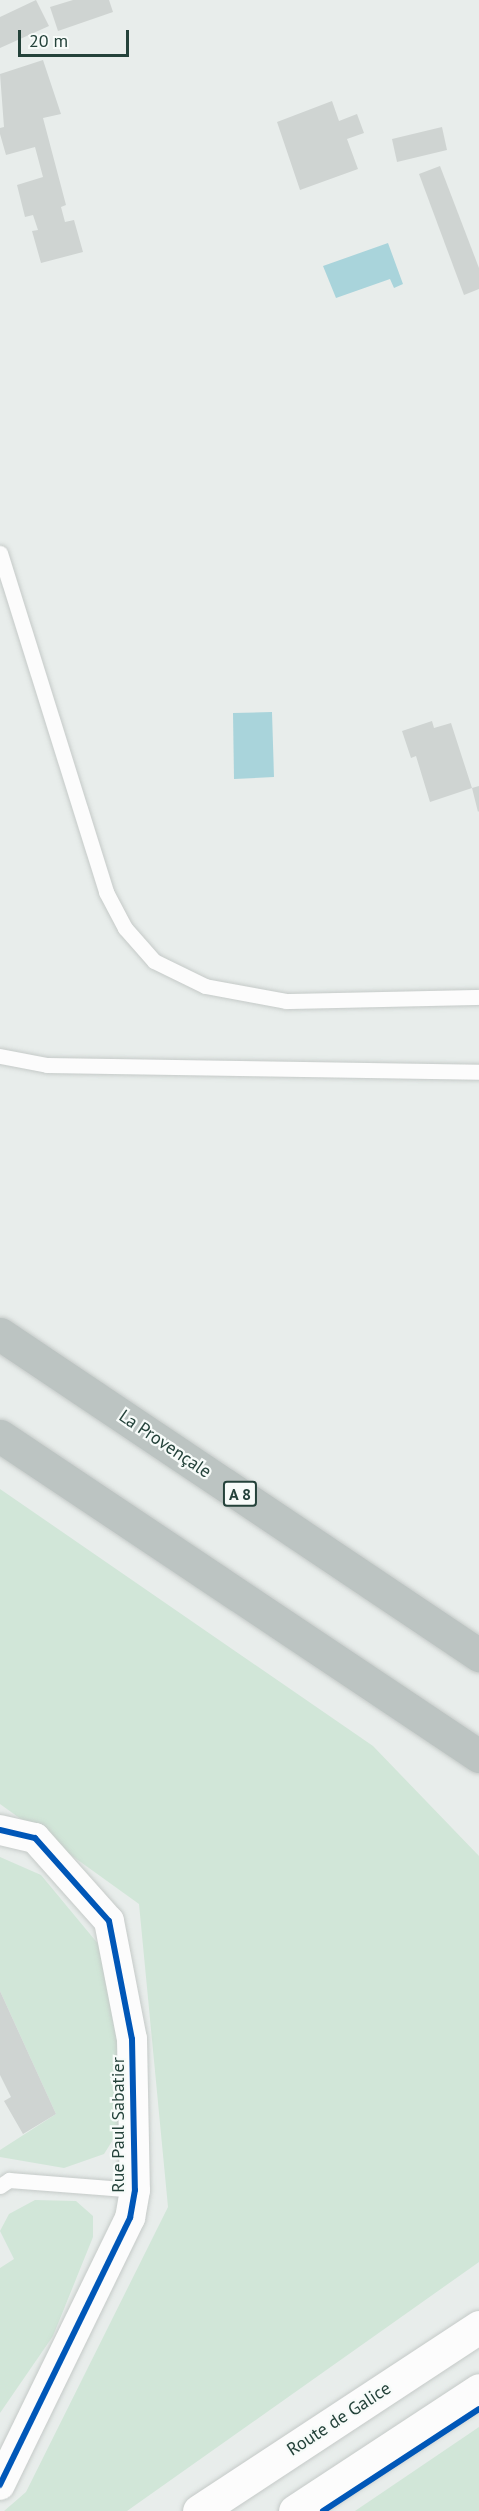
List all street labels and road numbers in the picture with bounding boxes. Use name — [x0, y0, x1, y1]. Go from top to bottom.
street label: La Provençale — [115, 1405, 215, 1483]
road number: A 8 — [222, 1481, 258, 1507]
street label: Rue Paul Sabatier — [107, 2057, 129, 2193]
street label: Route de Galice — [283, 2377, 395, 2461]

